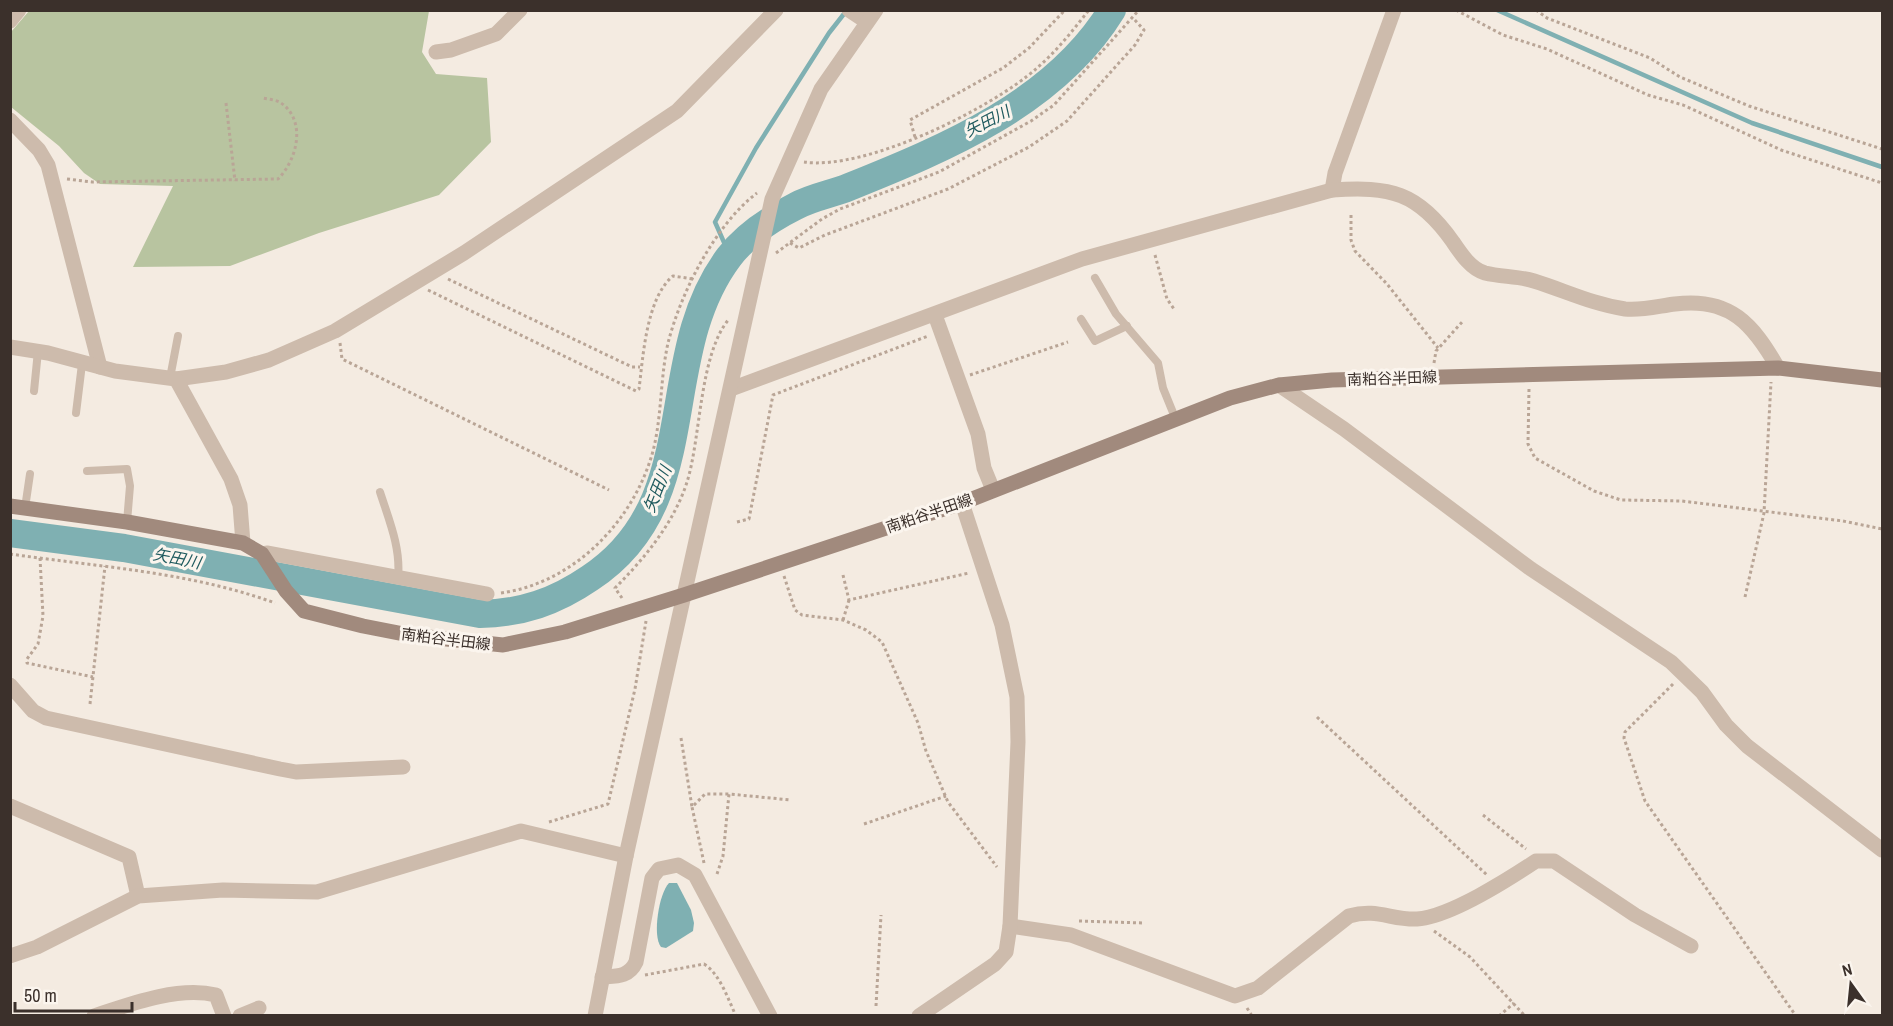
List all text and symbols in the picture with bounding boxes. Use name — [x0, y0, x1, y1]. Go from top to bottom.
water label: 矢田川 — [961, 99, 1015, 142]
street label: 南粕谷半田線 — [1347, 366, 1437, 390]
water label: 矢田川 — [638, 461, 677, 515]
street label: 南粕谷半田線 — [883, 488, 975, 538]
water label: 矢田川 — [151, 543, 205, 574]
street label: 南粕谷半田線 — [400, 623, 492, 655]
north arrow — [1821, 954, 1881, 1014]
text: N — [1840, 958, 1855, 981]
scale bar — [15, 975, 132, 1013]
text: 50 m — [24, 983, 57, 1008]

